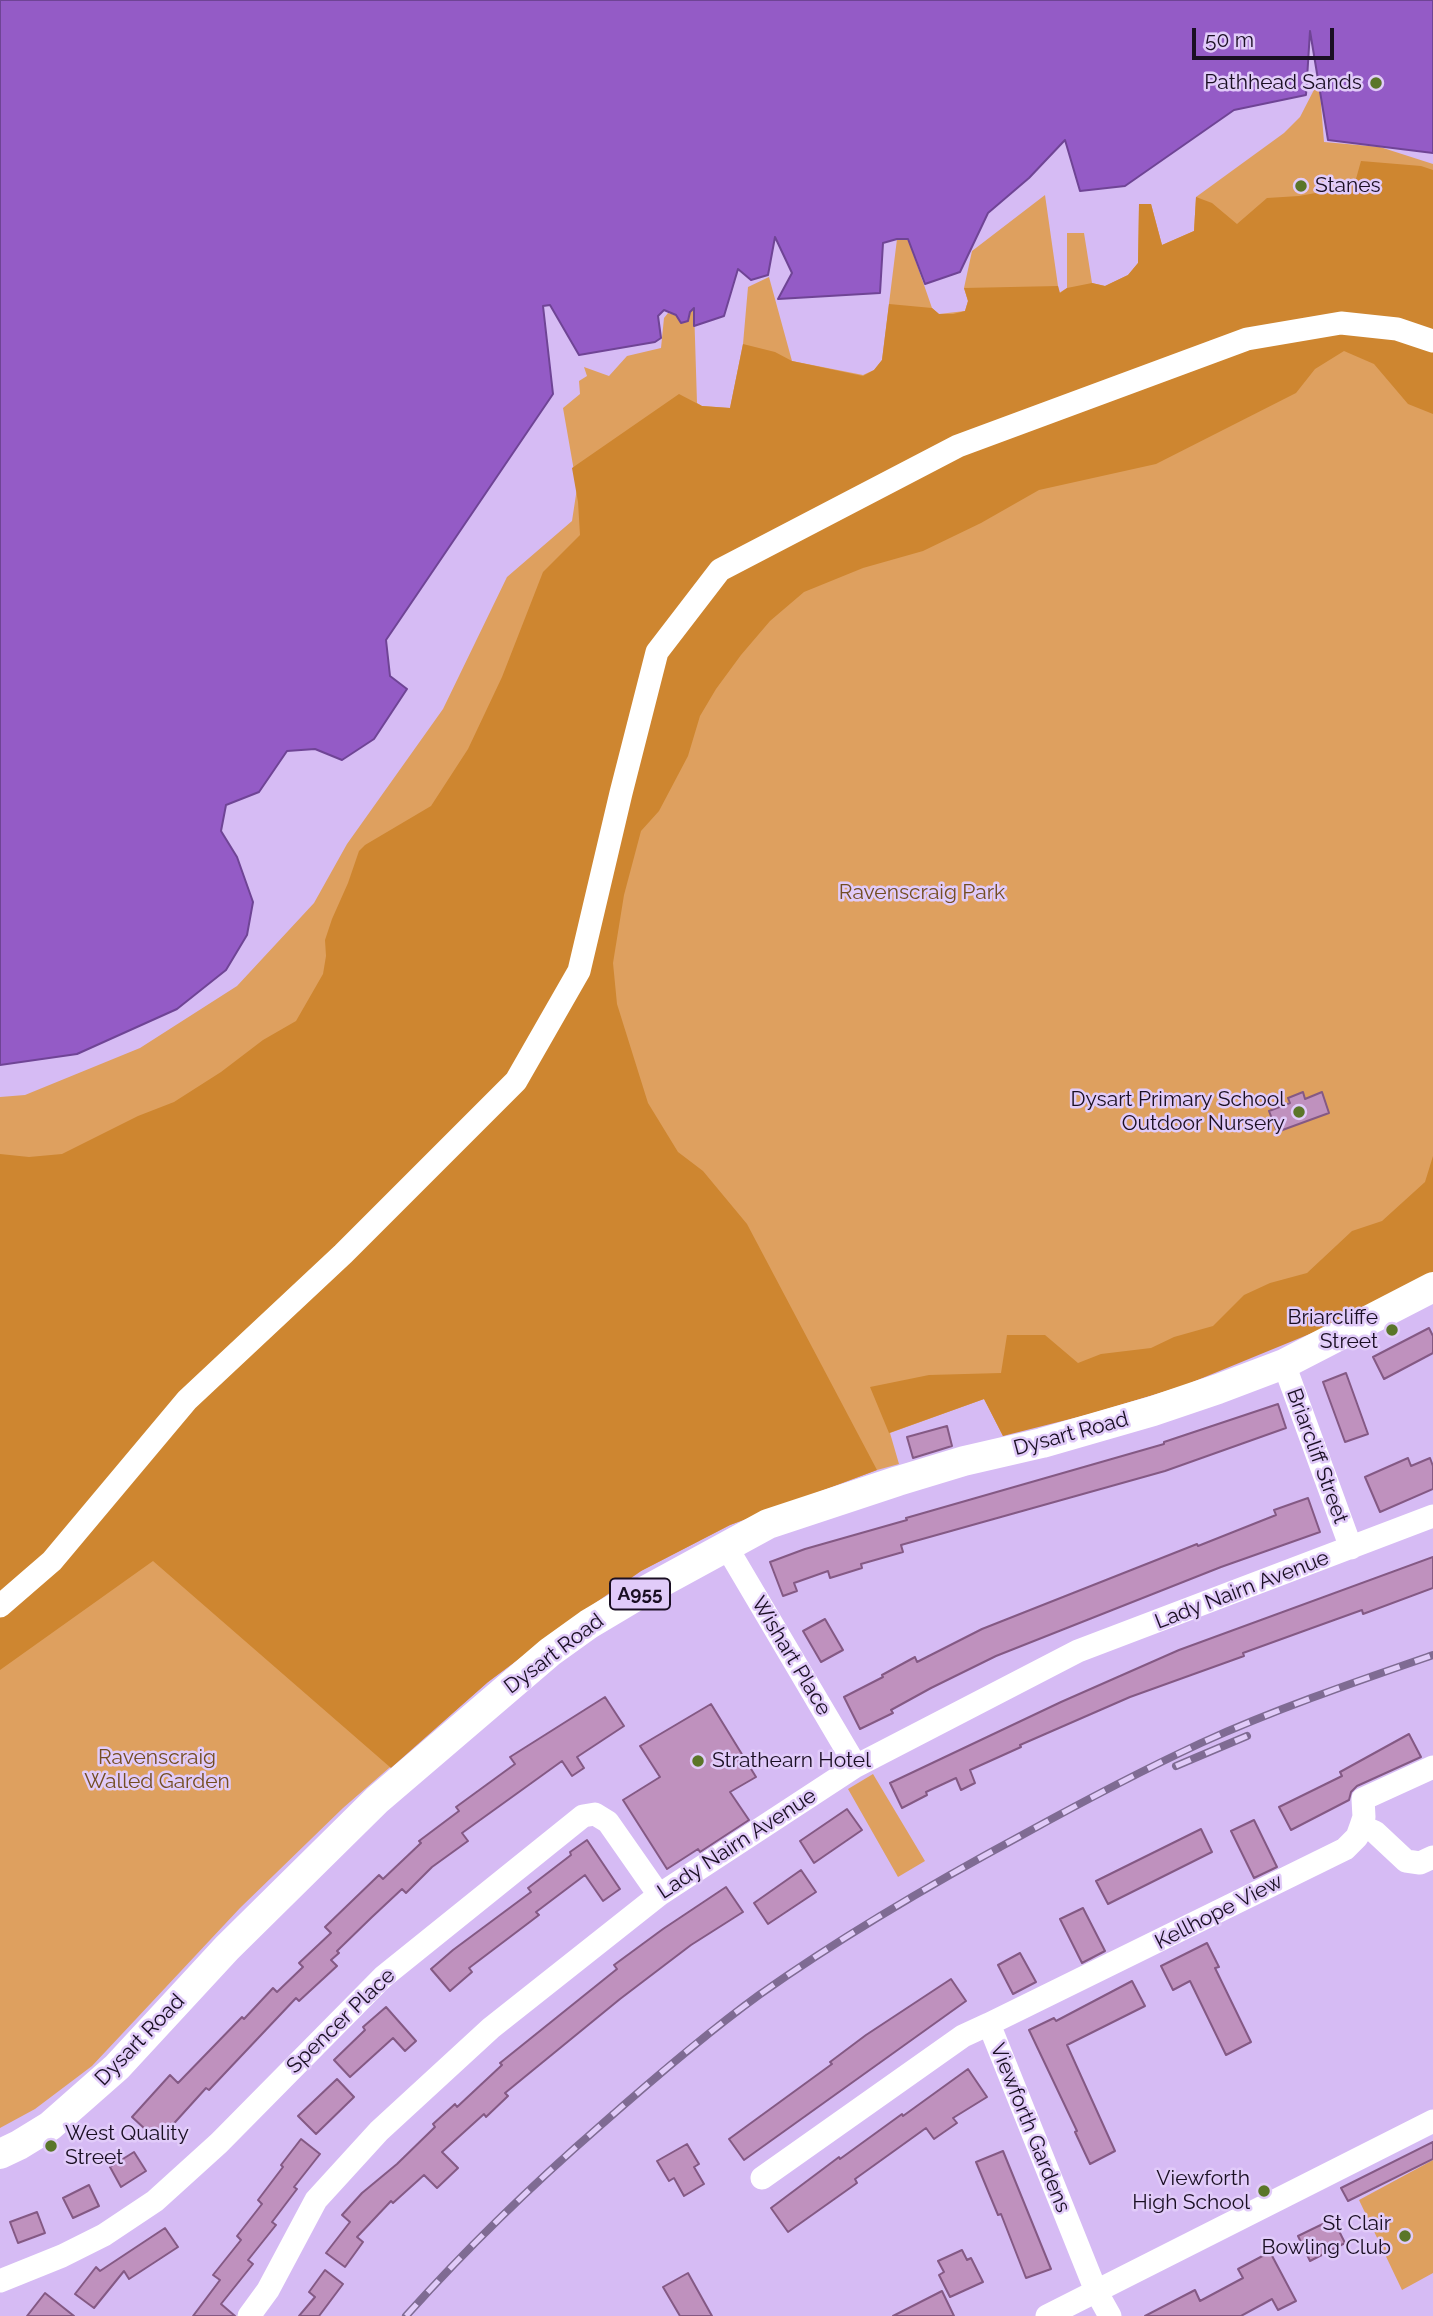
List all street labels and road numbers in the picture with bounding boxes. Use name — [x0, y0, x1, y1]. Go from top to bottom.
street label: Briarcliff Street — [1281, 1385, 1353, 1527]
street label: Dysart Road — [1011, 1407, 1131, 1461]
street label: Lady Nairn Avenue — [1151, 1545, 1333, 1635]
road number: A955 — [610, 1578, 670, 1610]
street label: Wishart Place — [746, 1592, 836, 1720]
street label: Dysart Road — [499, 1608, 609, 1700]
street label: Lady Nairn Avenue — [653, 1783, 821, 1905]
street label: Kellhope View — [1151, 1869, 1287, 1955]
street label: Spencer Place — [282, 1963, 400, 2079]
street label: Dysart Road — [90, 1989, 190, 2091]
street label: Viewforth Gardens — [985, 2040, 1075, 2216]

